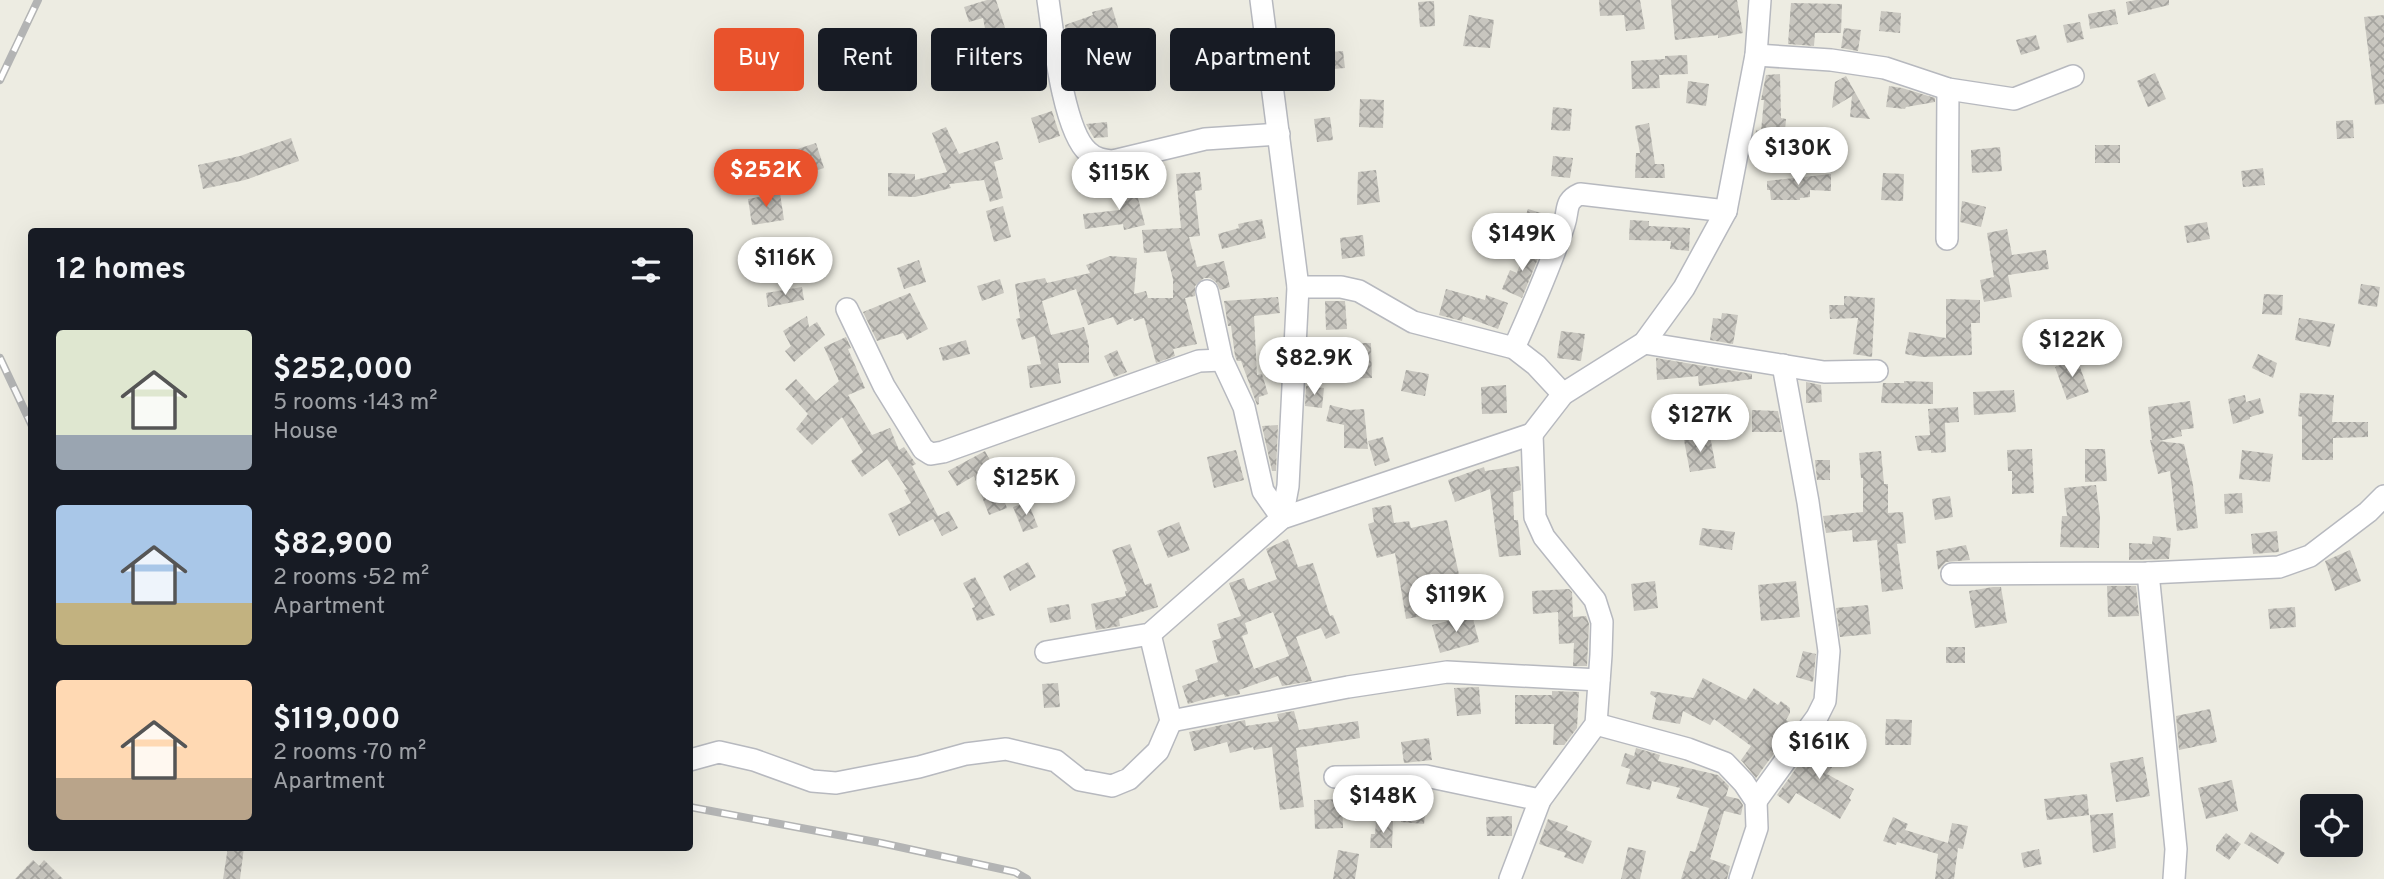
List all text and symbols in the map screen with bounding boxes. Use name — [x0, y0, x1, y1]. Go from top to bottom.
chip: Buy — [714, 28, 804, 91]
chip: Rent — [818, 28, 917, 91]
chip: Filters — [931, 28, 1047, 91]
chip: New — [1061, 28, 1156, 91]
chip: Apartment — [1170, 28, 1335, 91]
pin: $130K — [1749, 128, 1847, 187]
text: $130K — [1764, 135, 1832, 164]
pin: $252K — [717, 150, 815, 209]
pin: $115K — [1070, 152, 1168, 212]
text: $252K — [730, 157, 802, 186]
text: $115K — [1088, 160, 1150, 189]
pin: $149K — [1473, 214, 1571, 273]
text: $149K — [1488, 221, 1556, 250]
pin: $116K — [736, 238, 834, 297]
text: $116K — [754, 245, 816, 274]
icon: filters — [627, 251, 665, 289]
text: 12 homes — [56, 252, 186, 289]
pin: $122K — [2023, 320, 2121, 379]
text: $122K — [2038, 327, 2106, 356]
pin: $82.9K — [1257, 338, 1371, 397]
text: $82.9K — [1275, 345, 1353, 374]
text: $252,000 — [273, 352, 413, 389]
icon: home — [112, 358, 196, 442]
text: 5 rooms · 143 m² — [273, 389, 438, 418]
pin: $127K — [1651, 394, 1749, 454]
text: $127K — [1667, 402, 1733, 431]
text: House — [273, 418, 338, 447]
pin: $125K — [977, 458, 1075, 517]
text: $125K — [992, 465, 1060, 494]
text: $82,900 — [273, 527, 393, 564]
icon: home — [112, 533, 196, 617]
text: 2 rooms · 52 m² — [273, 564, 429, 593]
pin: $119K — [1407, 574, 1505, 634]
text: $119K — [1425, 582, 1487, 611]
text: Apartment — [273, 593, 385, 622]
text: $119,000 — [273, 702, 400, 739]
icon: home — [112, 708, 196, 792]
pin: $161K — [1770, 722, 1868, 781]
text: $161K — [1788, 729, 1850, 758]
text: 2 rooms · 70 m² — [273, 739, 426, 768]
text: Apartment — [273, 768, 385, 797]
pin: $148K — [1334, 776, 1432, 835]
text: $148K — [1349, 783, 1417, 812]
map controls — [2300, 794, 2363, 857]
button: locate — [2300, 794, 2363, 857]

